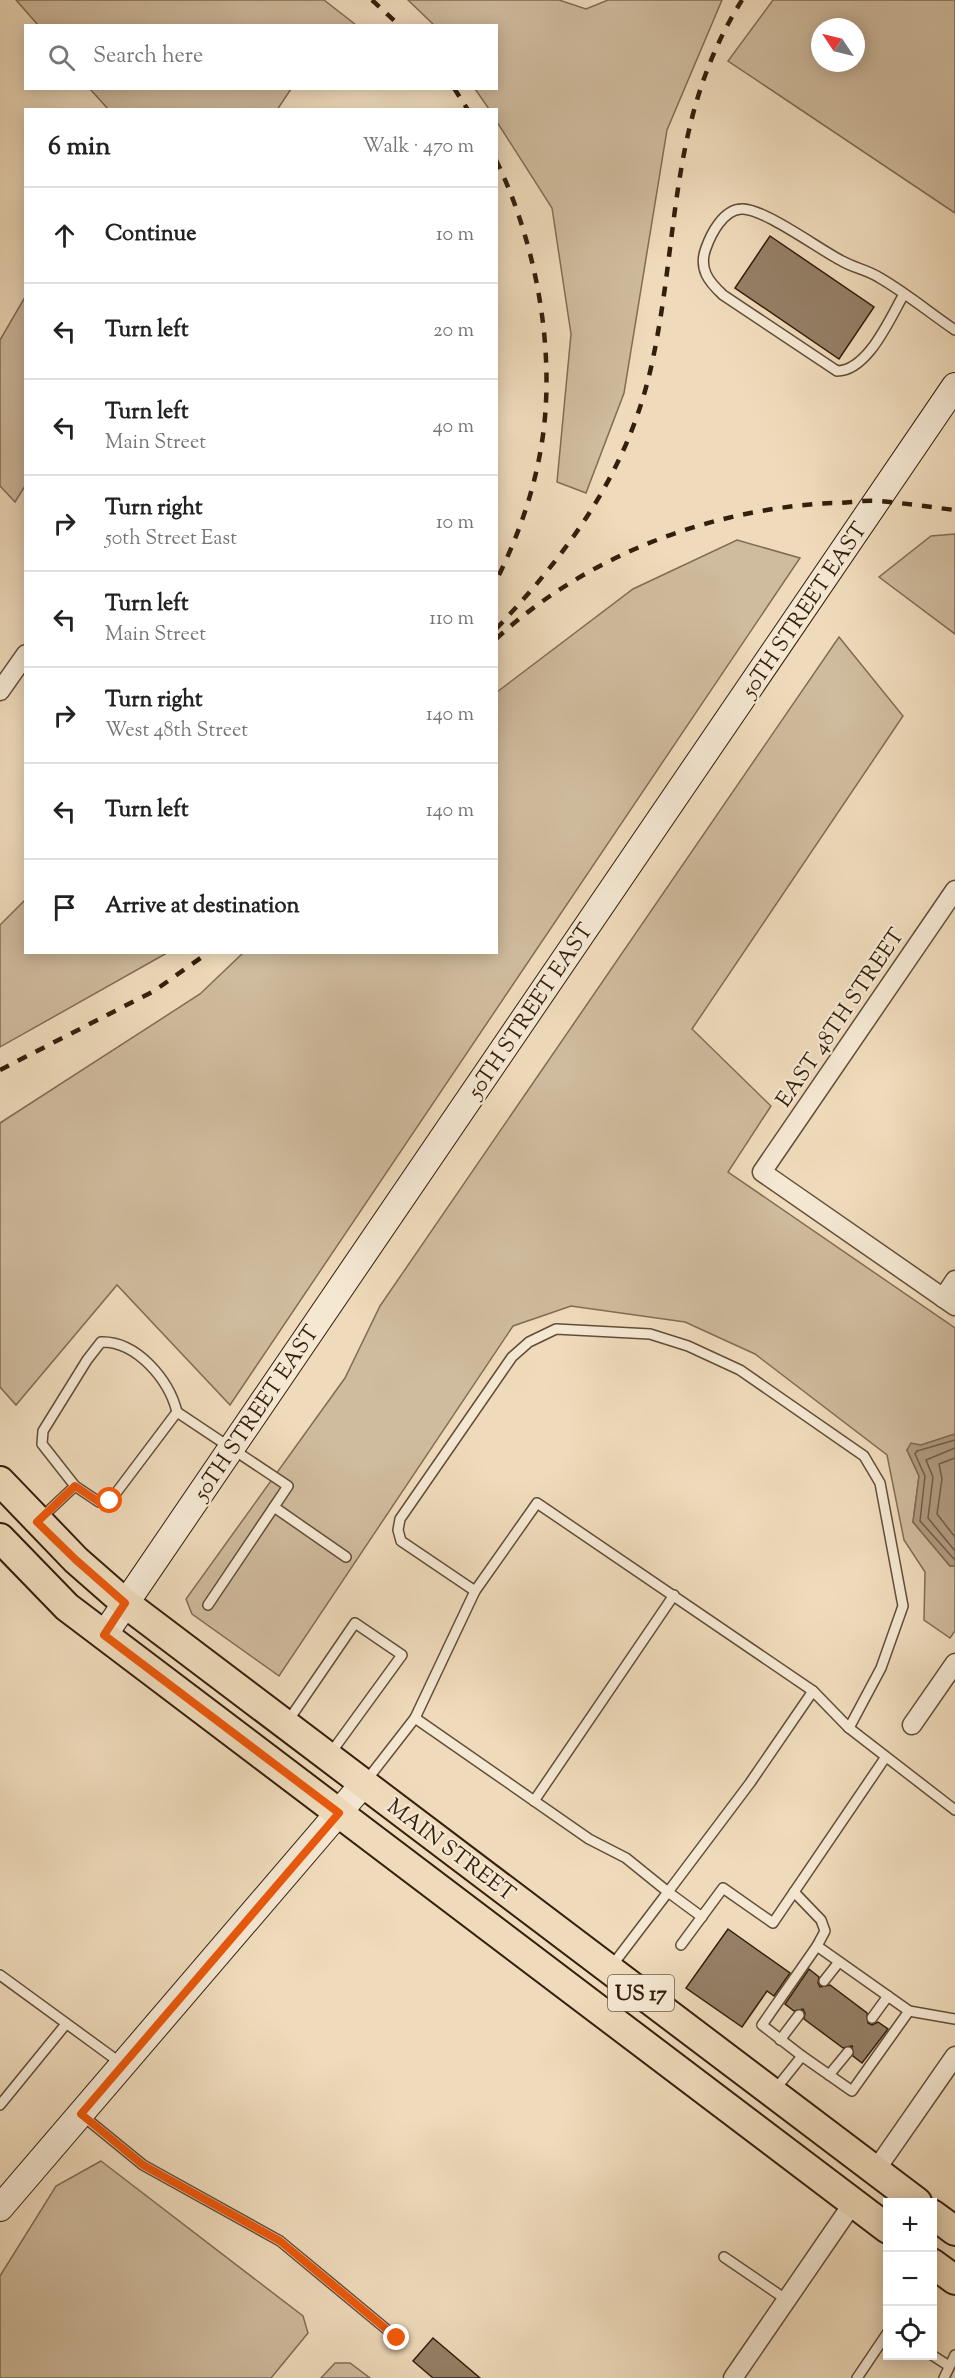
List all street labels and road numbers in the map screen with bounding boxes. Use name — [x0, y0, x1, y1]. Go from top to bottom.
street label: 50TH STREET EAST — [734, 516, 876, 706]
street label: 50TH STREET EAST — [460, 917, 602, 1107]
street label: EAST 48TH STREET — [769, 922, 914, 1115]
street label: 50TH STREET EAST — [186, 1319, 328, 1509]
street label: MAIN STREET — [379, 1792, 522, 1911]
road number: US 17 — [608, 1975, 674, 2011]

